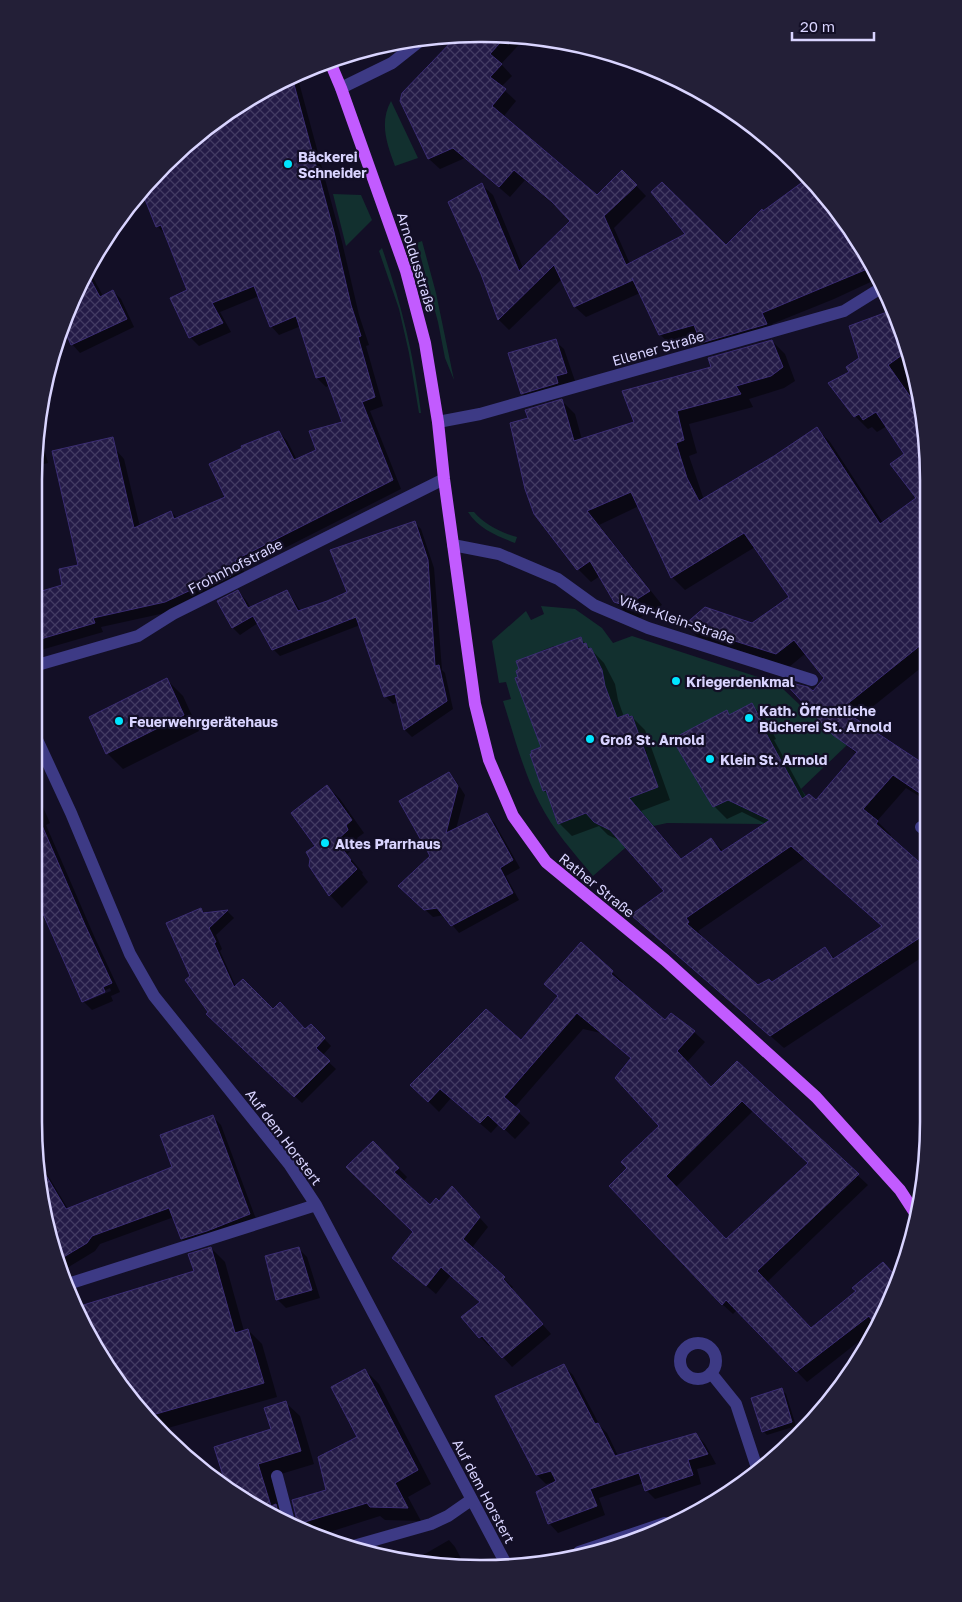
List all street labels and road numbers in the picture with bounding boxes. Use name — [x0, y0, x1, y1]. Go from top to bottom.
street label: Arnoldusstraße — [394, 210, 440, 314]
street label: Ellener Straße — [610, 327, 706, 369]
street label: Frohnhofstraße — [185, 535, 285, 597]
street label: Vikar-Klein-Straße — [616, 591, 738, 647]
street label: Rather Straße — [556, 849, 638, 921]
street label: Auf dem Horstert — [242, 1086, 326, 1188]
street label: Auf dem Horstert — [449, 1436, 519, 1546]

